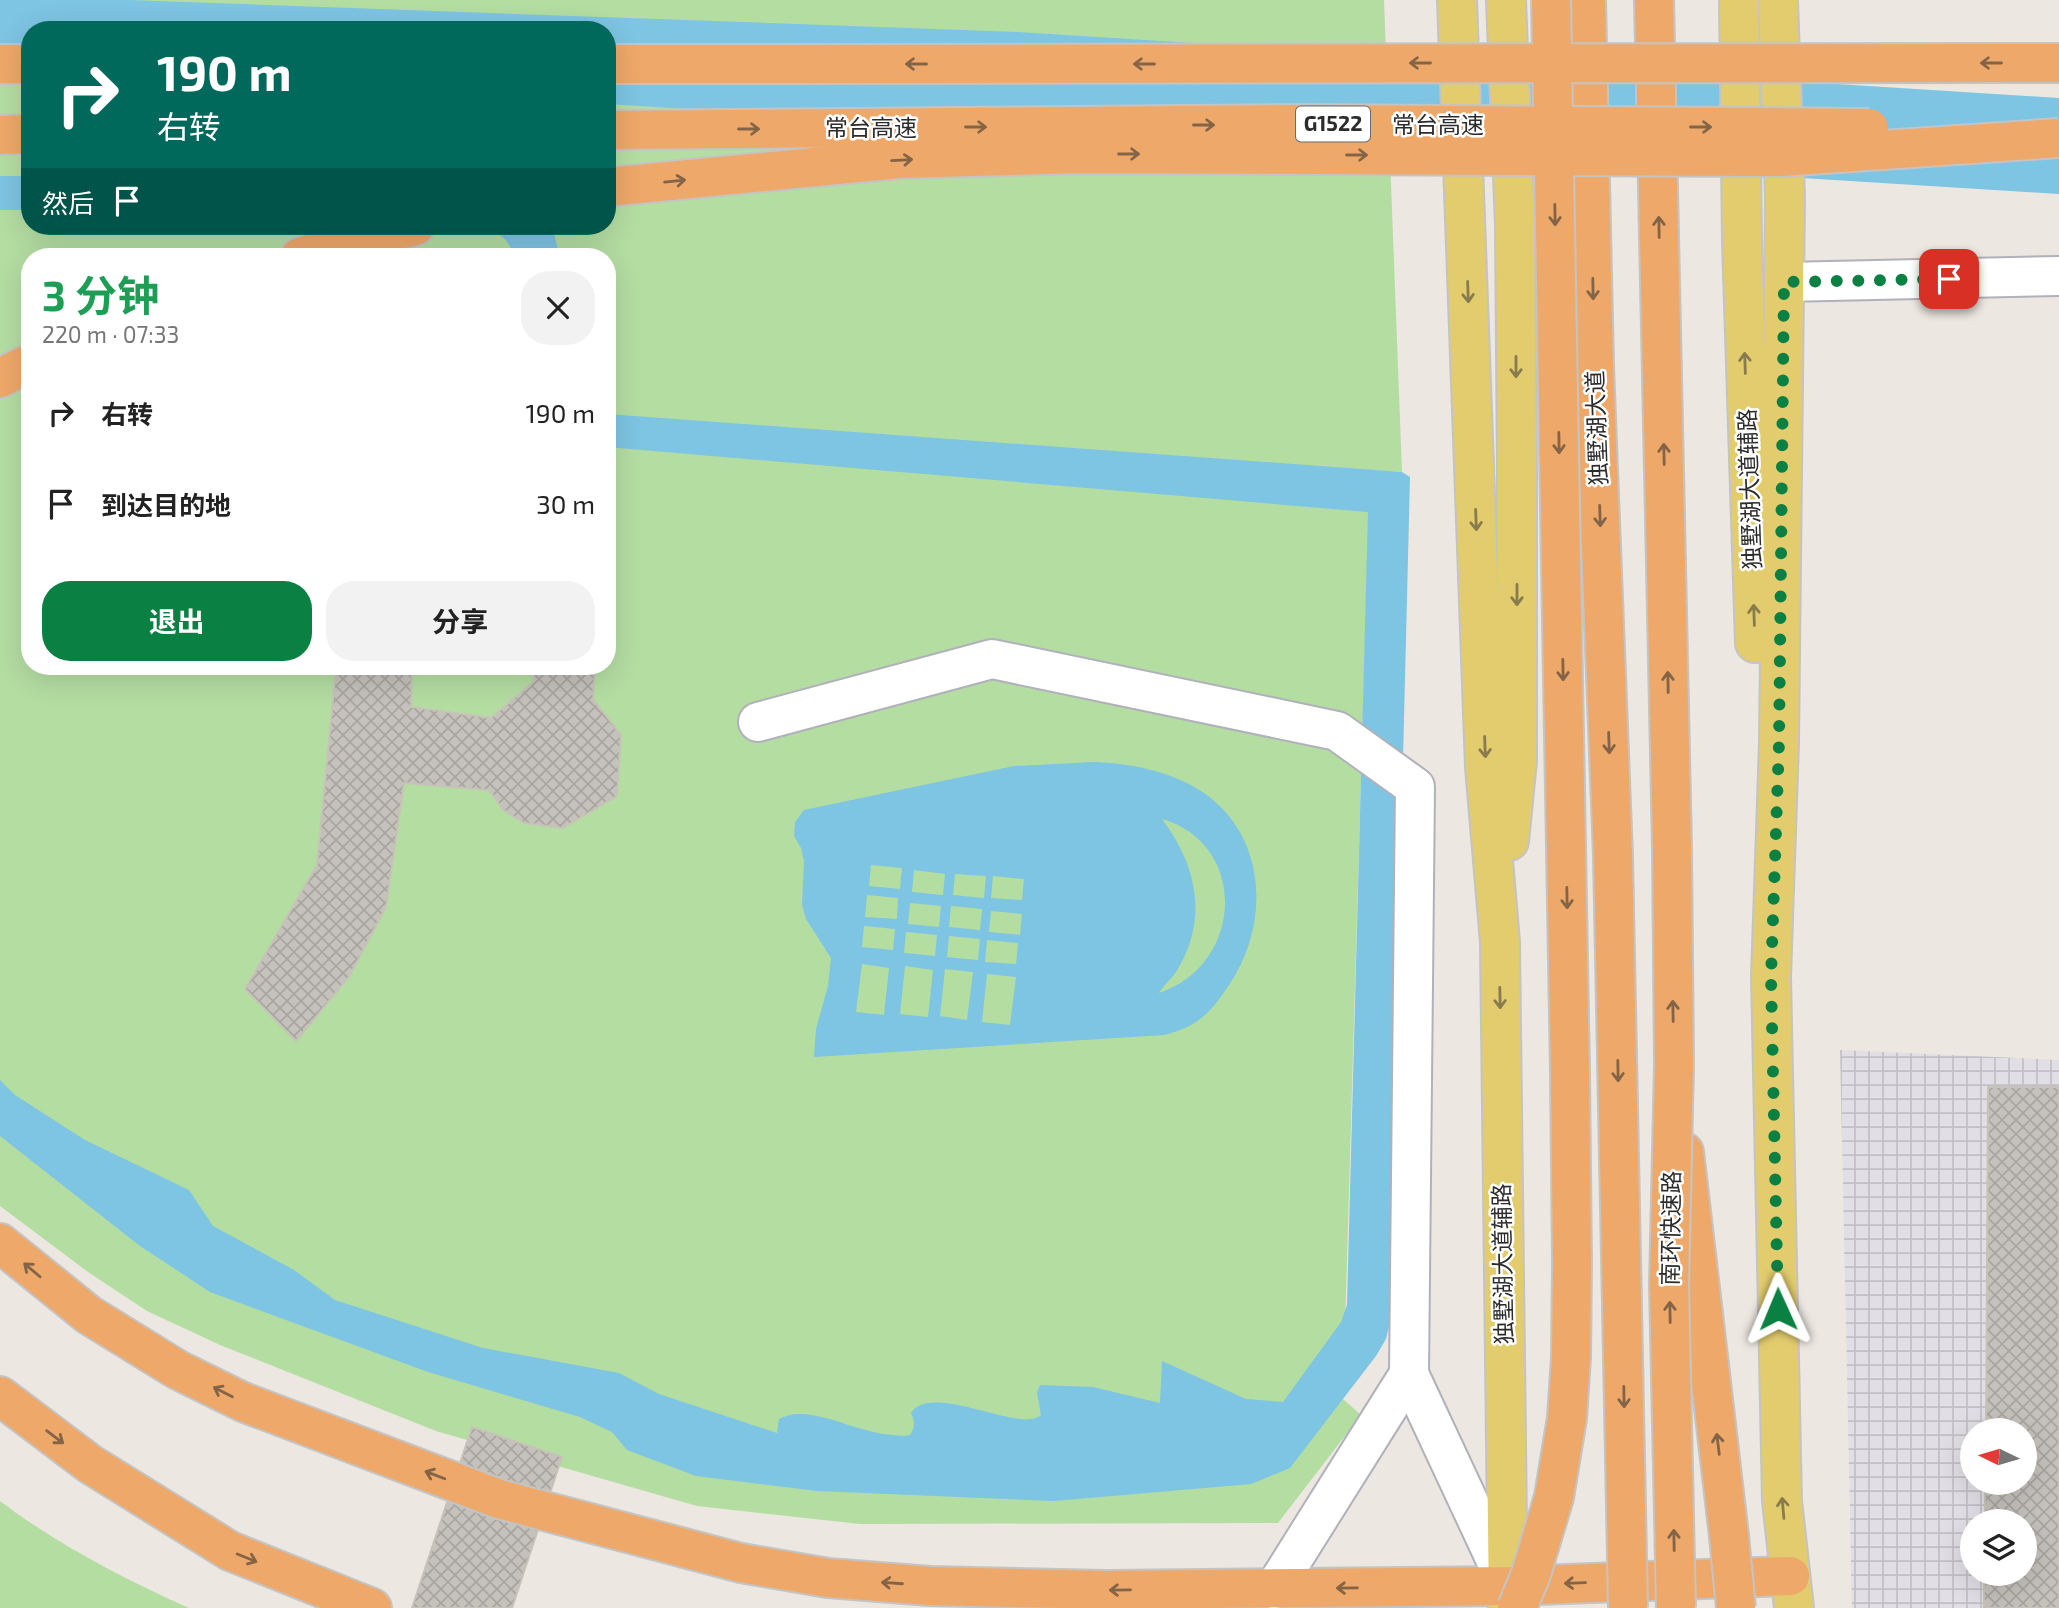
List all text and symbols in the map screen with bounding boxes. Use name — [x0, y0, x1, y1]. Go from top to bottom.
text: 190 m — [157, 42, 292, 101]
icon: right — [42, 49, 133, 140]
one-way arrow — [1409, 56, 1432, 70]
one-way arrow — [1980, 56, 2003, 70]
one-way arrow — [905, 57, 928, 71]
one-way arrow — [1133, 57, 1156, 71]
road number: G1522 — [1296, 106, 1370, 142]
text: 右转 — [157, 107, 221, 145]
street label: 常台高速 — [1392, 110, 1484, 138]
street label: 常台高速 — [825, 113, 917, 141]
one-way arrow — [1192, 118, 1215, 132]
one-way arrow — [965, 120, 988, 134]
one-way arrow — [1689, 120, 1712, 134]
one-way arrow — [737, 122, 760, 136]
one-way arrow — [1117, 147, 1140, 161]
one-way arrow — [1345, 148, 1368, 162]
one-way arrow — [890, 153, 913, 166]
one-way arrow — [663, 174, 686, 187]
icon: arrive — [108, 182, 146, 220]
text: 然后 — [42, 187, 94, 218]
one-way arrow — [1548, 203, 1562, 226]
one-way arrow — [1653, 216, 1666, 239]
pin — [1919, 249, 1979, 309]
icon: arrive — [1930, 260, 1968, 298]
text: 3 分钟 — [42, 269, 159, 319]
button: close — [521, 271, 595, 345]
one-way arrow — [1586, 277, 1599, 300]
one-way arrow — [1461, 281, 1474, 304]
text: 220 m · 07:33 — [42, 320, 179, 348]
one-way arrow — [1739, 352, 1752, 375]
one-way arrow — [1509, 355, 1523, 378]
street label: 独墅湖大道 — [1580, 370, 1612, 486]
icon: right — [42, 394, 80, 432]
text: 190 m — [526, 397, 595, 428]
text: 右转 — [101, 398, 153, 429]
street label: 独墅湖大道辅路 — [1732, 408, 1766, 570]
one-way arrow — [1552, 431, 1566, 454]
one-way arrow — [1657, 443, 1671, 466]
icon: arrive — [42, 485, 80, 523]
text: 30 m — [536, 488, 595, 519]
text: 到达目的地 — [101, 489, 231, 520]
one-way arrow — [1594, 504, 1607, 527]
one-way arrow — [1470, 508, 1483, 531]
button: 退出 — [42, 581, 312, 661]
button: 分享 — [326, 581, 595, 661]
one-way arrow — [1510, 583, 1524, 606]
one-way arrow — [1748, 604, 1761, 627]
one-way arrow — [1556, 658, 1570, 681]
one-way arrow — [1662, 671, 1675, 694]
one-way arrow — [1602, 732, 1615, 755]
one-way arrow — [1478, 735, 1491, 758]
one-way arrow — [1560, 886, 1574, 909]
one-way arrow — [1494, 987, 1507, 1010]
one-way arrow — [1667, 1000, 1680, 1023]
one-way arrow — [1612, 1060, 1625, 1083]
street label: 南环快速路 — [1655, 1170, 1685, 1286]
street label: 独墅湖大道辅路 — [1487, 1183, 1517, 1345]
one-way arrow — [23, 1262, 41, 1278]
position arrow — [1741, 1272, 1815, 1346]
one-way arrow — [1663, 1301, 1676, 1324]
one-way arrow — [213, 1385, 234, 1399]
one-way arrow — [1618, 1385, 1631, 1408]
north arrow — [1960, 1418, 2037, 1494]
map controls — [1960, 1418, 2037, 1586]
one-way arrow — [45, 1429, 64, 1444]
one-way arrow — [1712, 1433, 1725, 1455]
one-way arrow — [424, 1468, 446, 1481]
one-way arrow — [1776, 1497, 1789, 1520]
button: layers — [1960, 1509, 2037, 1586]
one-way arrow — [1667, 1529, 1681, 1552]
one-way arrow — [236, 1552, 257, 1565]
one-way arrow — [882, 1576, 904, 1589]
one-way arrow — [1563, 1577, 1586, 1590]
one-way arrow — [1336, 1581, 1359, 1594]
one-way arrow — [1109, 1583, 1132, 1597]

